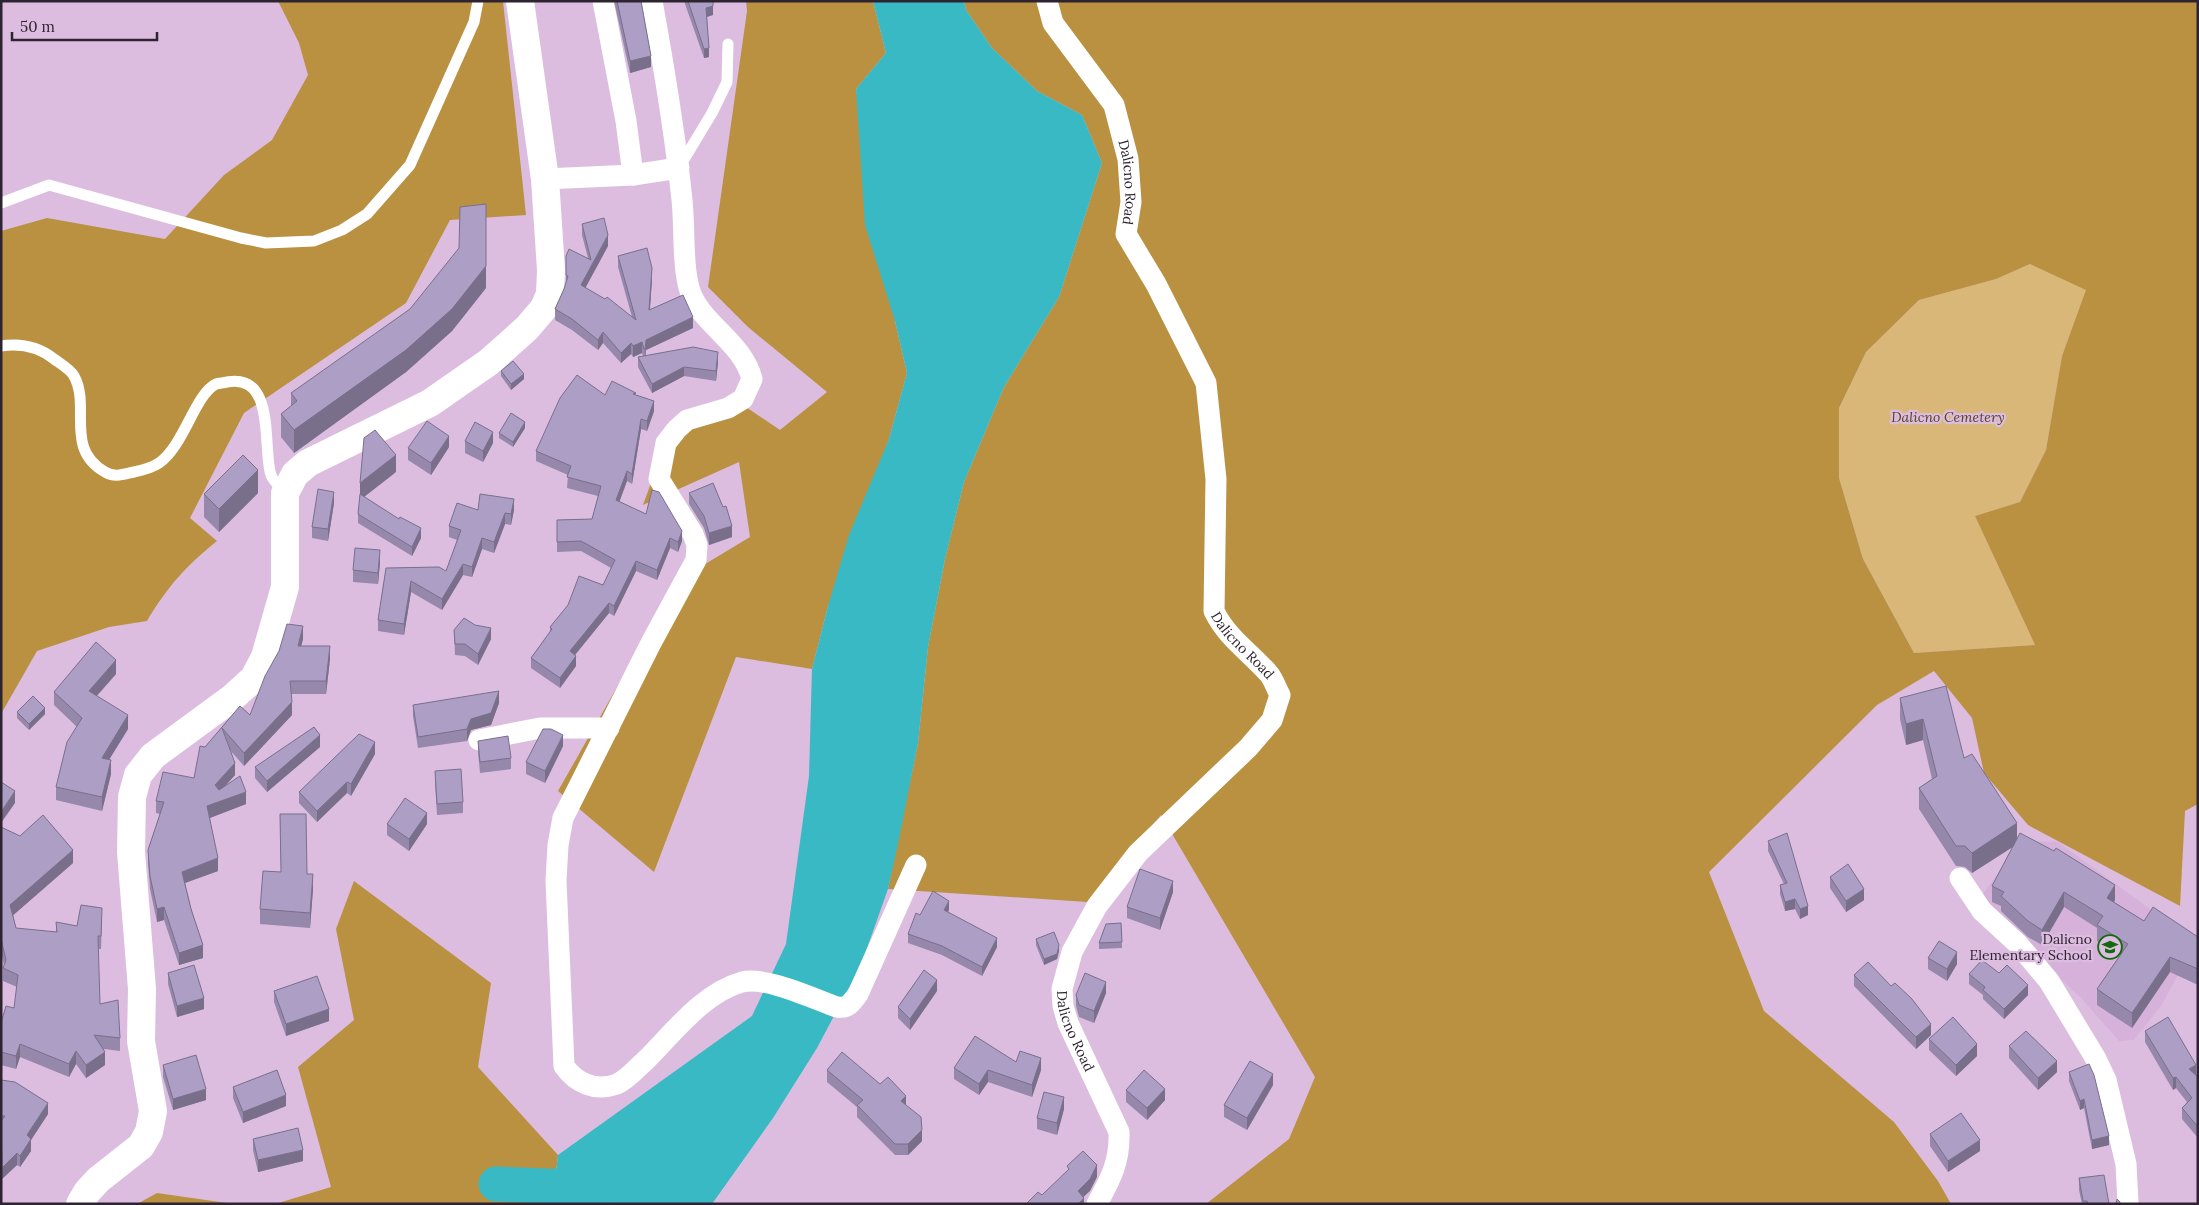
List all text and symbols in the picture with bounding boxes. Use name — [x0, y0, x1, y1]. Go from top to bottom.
scale bar — [12, 10, 158, 42]
text: 50 m — [20, 17, 55, 36]
street label: Dalicno Road — [1114, 138, 1140, 226]
park label: Dalicno Cemetery — [1891, 408, 2005, 426]
street label: Dalicno Road — [1207, 608, 1278, 683]
place label: Dalicno Elementary School — [1969, 930, 2092, 964]
school or university icon: Dalicno Elementary School — [2097, 934, 2123, 960]
street label: Dalicno Road — [1053, 990, 1098, 1074]

